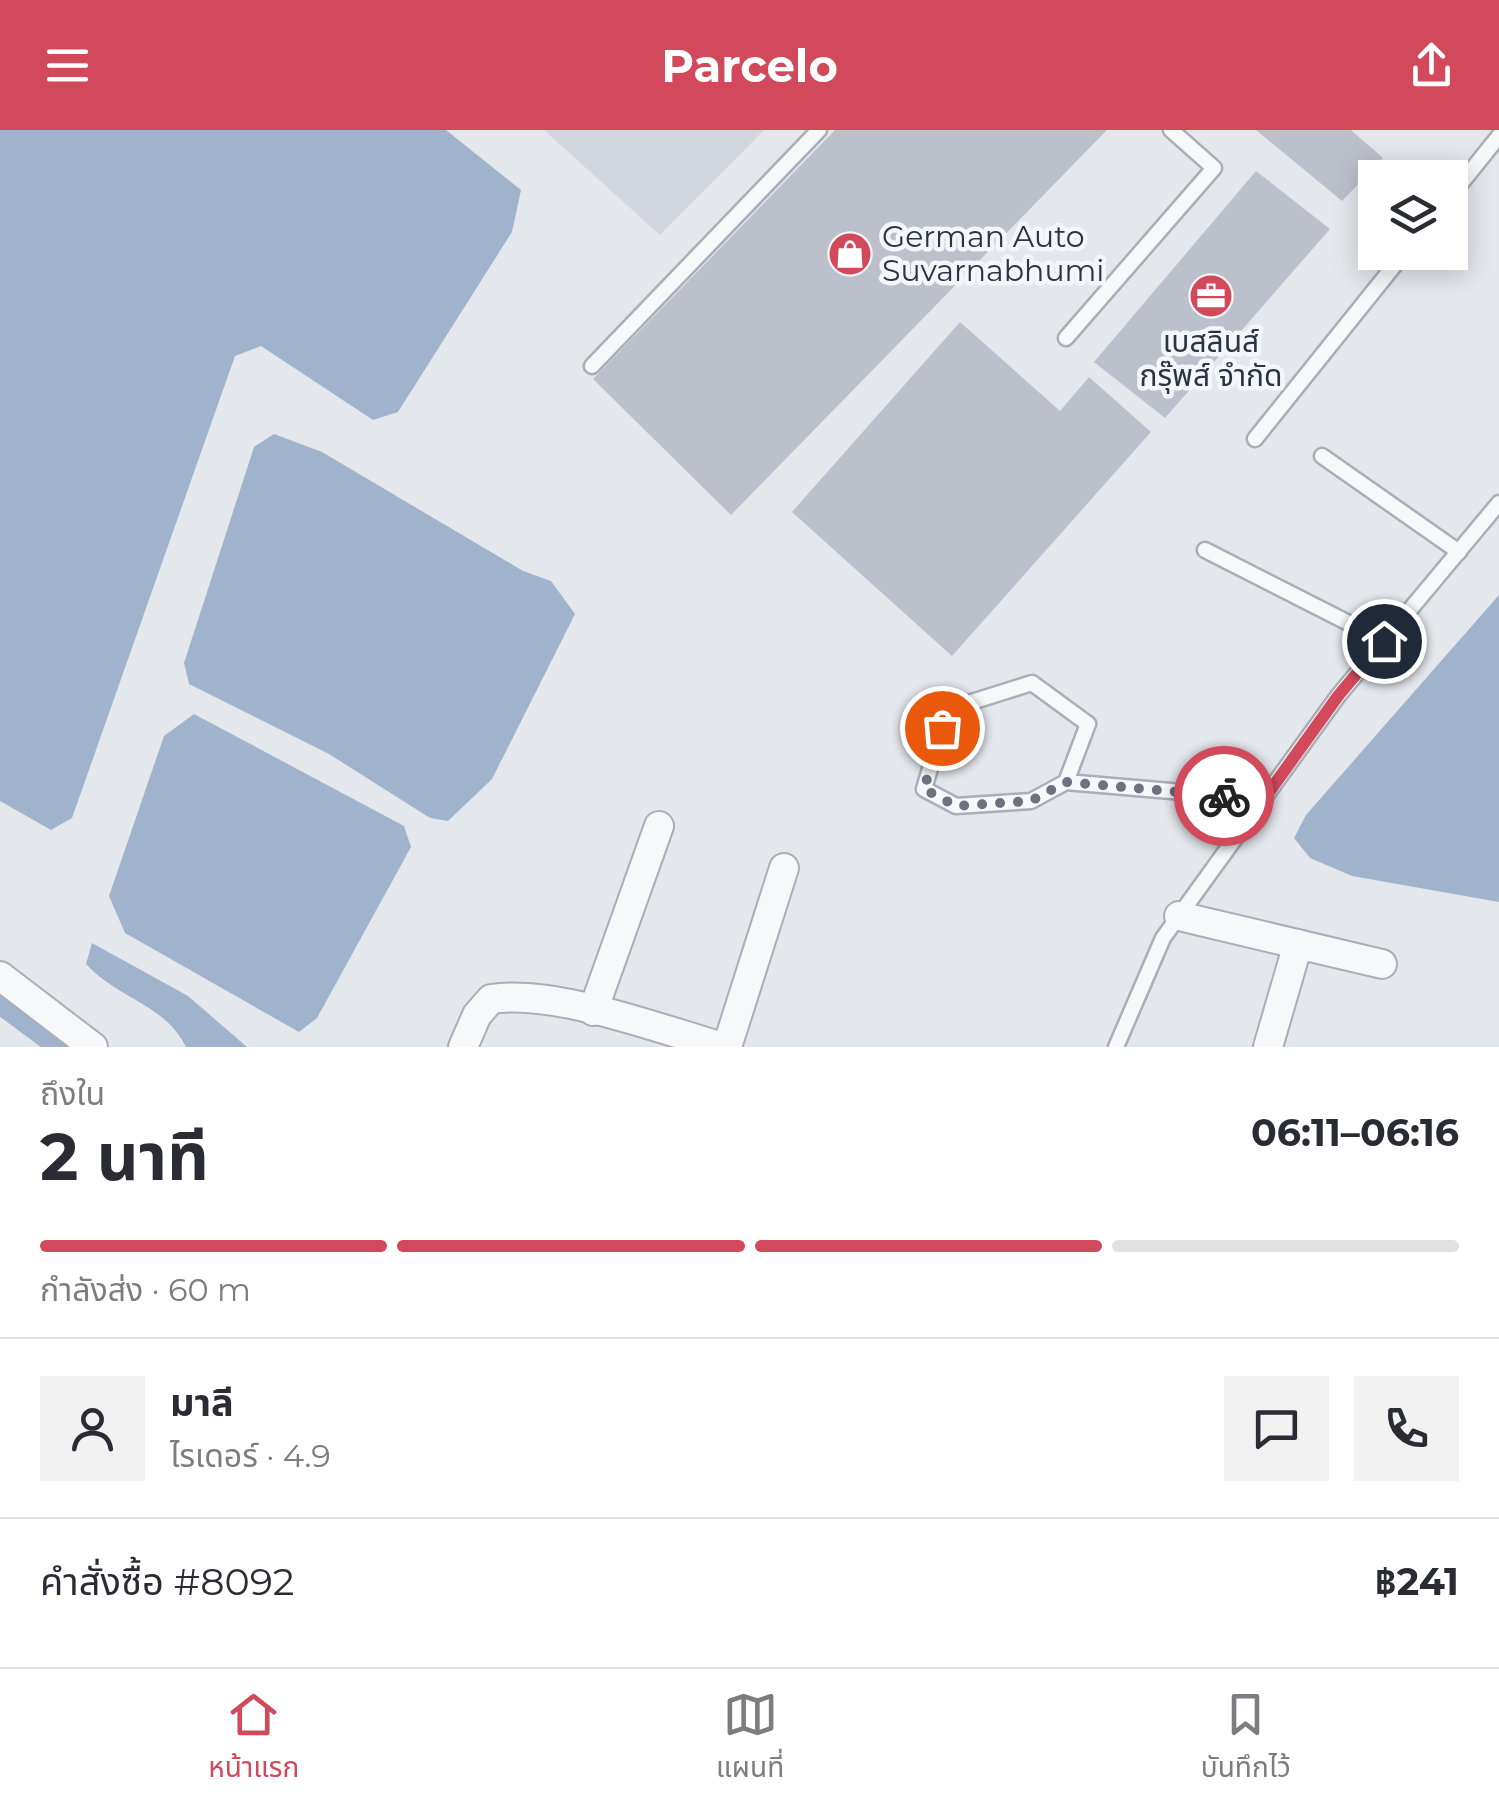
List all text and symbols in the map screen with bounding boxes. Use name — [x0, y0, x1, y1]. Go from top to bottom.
icon: menu — [40, 38, 95, 93]
text: Parcelo — [661, 38, 838, 93]
icon: share — [1404, 38, 1459, 93]
map controls — [1358, 160, 1468, 270]
button: layers — [1358, 160, 1468, 270]
place label: German Auto Suvarnabhumi — [882, 218, 1104, 289]
shop icon: German Auto Suvarnabhumi — [827, 231, 873, 277]
office icon: เบสลินส์ กรุ๊พส์ จำกัด — [1188, 273, 1234, 319]
place label: เบสลินส์ กรุ๊พส์ จำกัด — [1139, 323, 1283, 394]
pin — [1342, 599, 1427, 684]
icon: home — [1357, 614, 1412, 669]
pin — [900, 686, 985, 771]
icon: bag — [915, 701, 970, 756]
courier — [1174, 746, 1274, 846]
icon: bike — [1197, 769, 1252, 824]
text: ถึงใน — [40, 1074, 105, 1113]
text: 06:11–06:16 — [1251, 1109, 1459, 1156]
text: 2 นาที — [40, 1117, 209, 1196]
text: กำลังส่ง · 60 m — [40, 1270, 251, 1309]
button: person — [40, 1376, 145, 1481]
button: chat — [1224, 1376, 1329, 1481]
button: phone — [1354, 1376, 1459, 1481]
text: มาลี — [170, 1379, 234, 1426]
text: ไรเดอร์ · 4.9 — [170, 1436, 331, 1475]
text: คำสั่งซื้อ #8092 — [40, 1558, 294, 1605]
text: ฿241 — [1375, 1558, 1459, 1605]
tab: หน้าแรก — [208, 1687, 299, 1790]
tab: แผนที่ — [716, 1687, 784, 1790]
tab: บันทึกไว้ — [1201, 1687, 1291, 1790]

